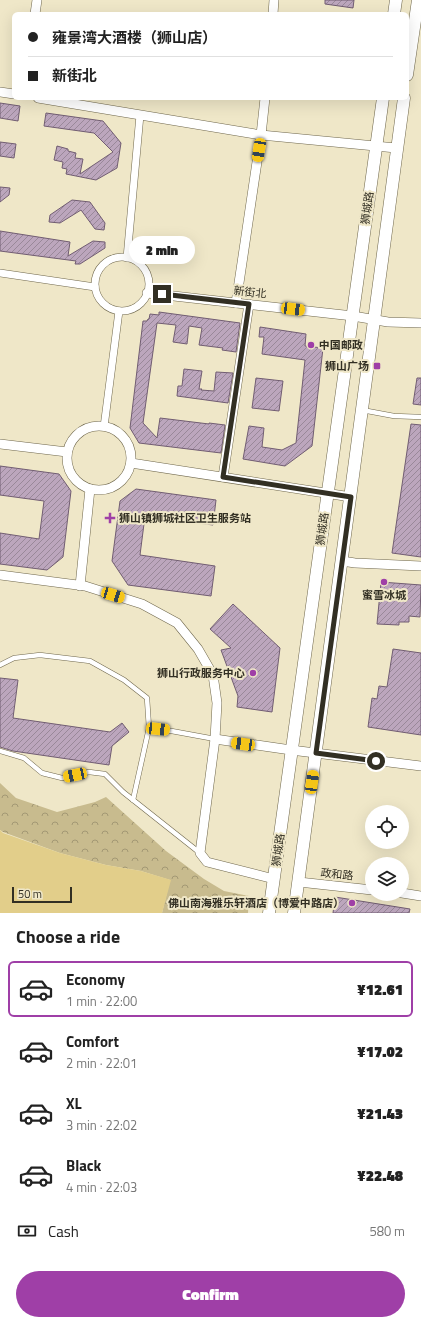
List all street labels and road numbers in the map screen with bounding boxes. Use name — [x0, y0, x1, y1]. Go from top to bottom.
street label: 狮城路 — [357, 191, 377, 225]
street label: 新街北 — [233, 282, 267, 302]
street label: 狮城路 — [312, 512, 332, 546]
street label: 狮城路 — [268, 833, 288, 867]
street label: 政和路 — [320, 864, 354, 884]

